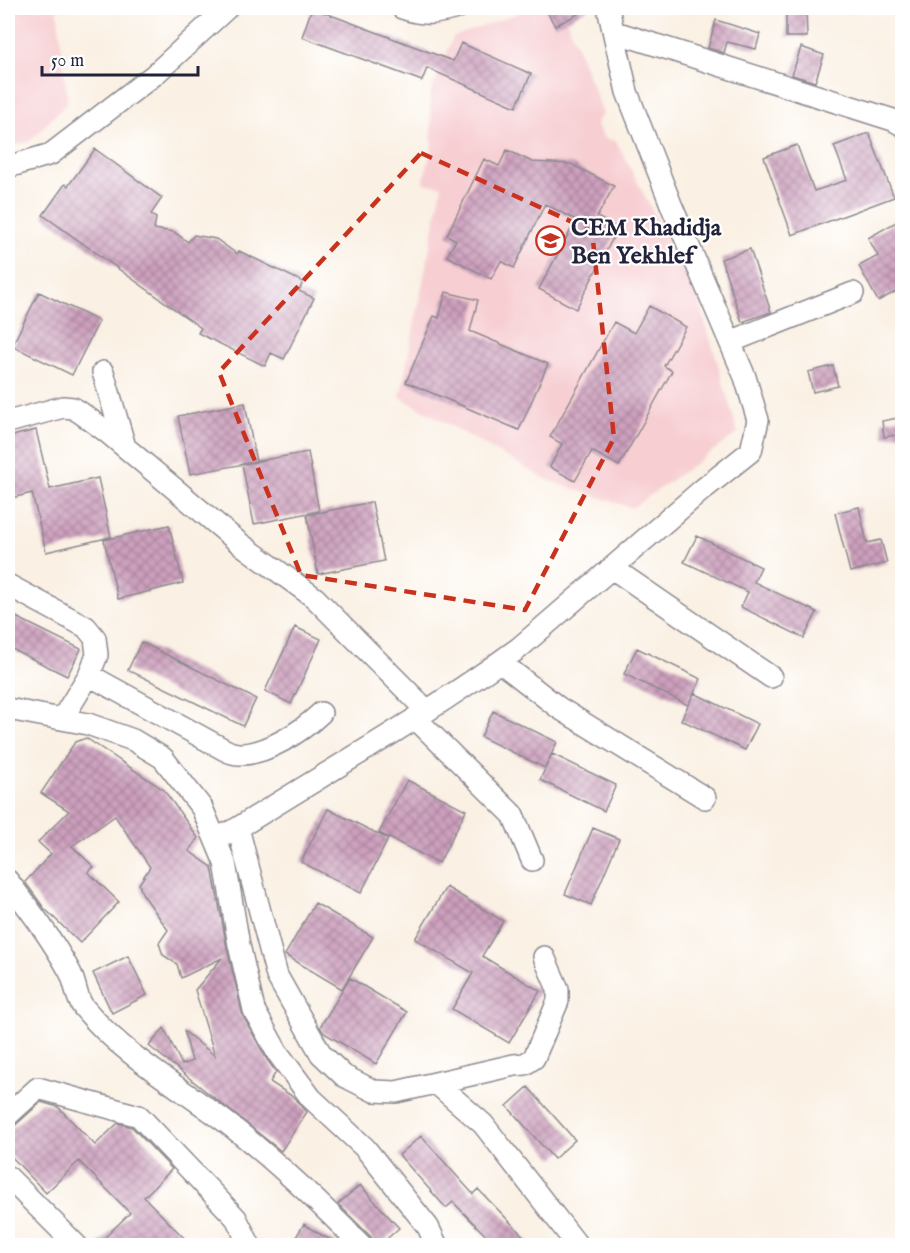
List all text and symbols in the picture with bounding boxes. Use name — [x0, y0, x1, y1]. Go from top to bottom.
scale bar — [42, 39, 198, 77]
text: 50 m — [51, 50, 84, 73]
place label: CEM Khadidja Ben Yekhlef — [571, 213, 722, 272]
school or university icon: CEM Khadidja Ben Yekhlef — [534, 225, 566, 257]

